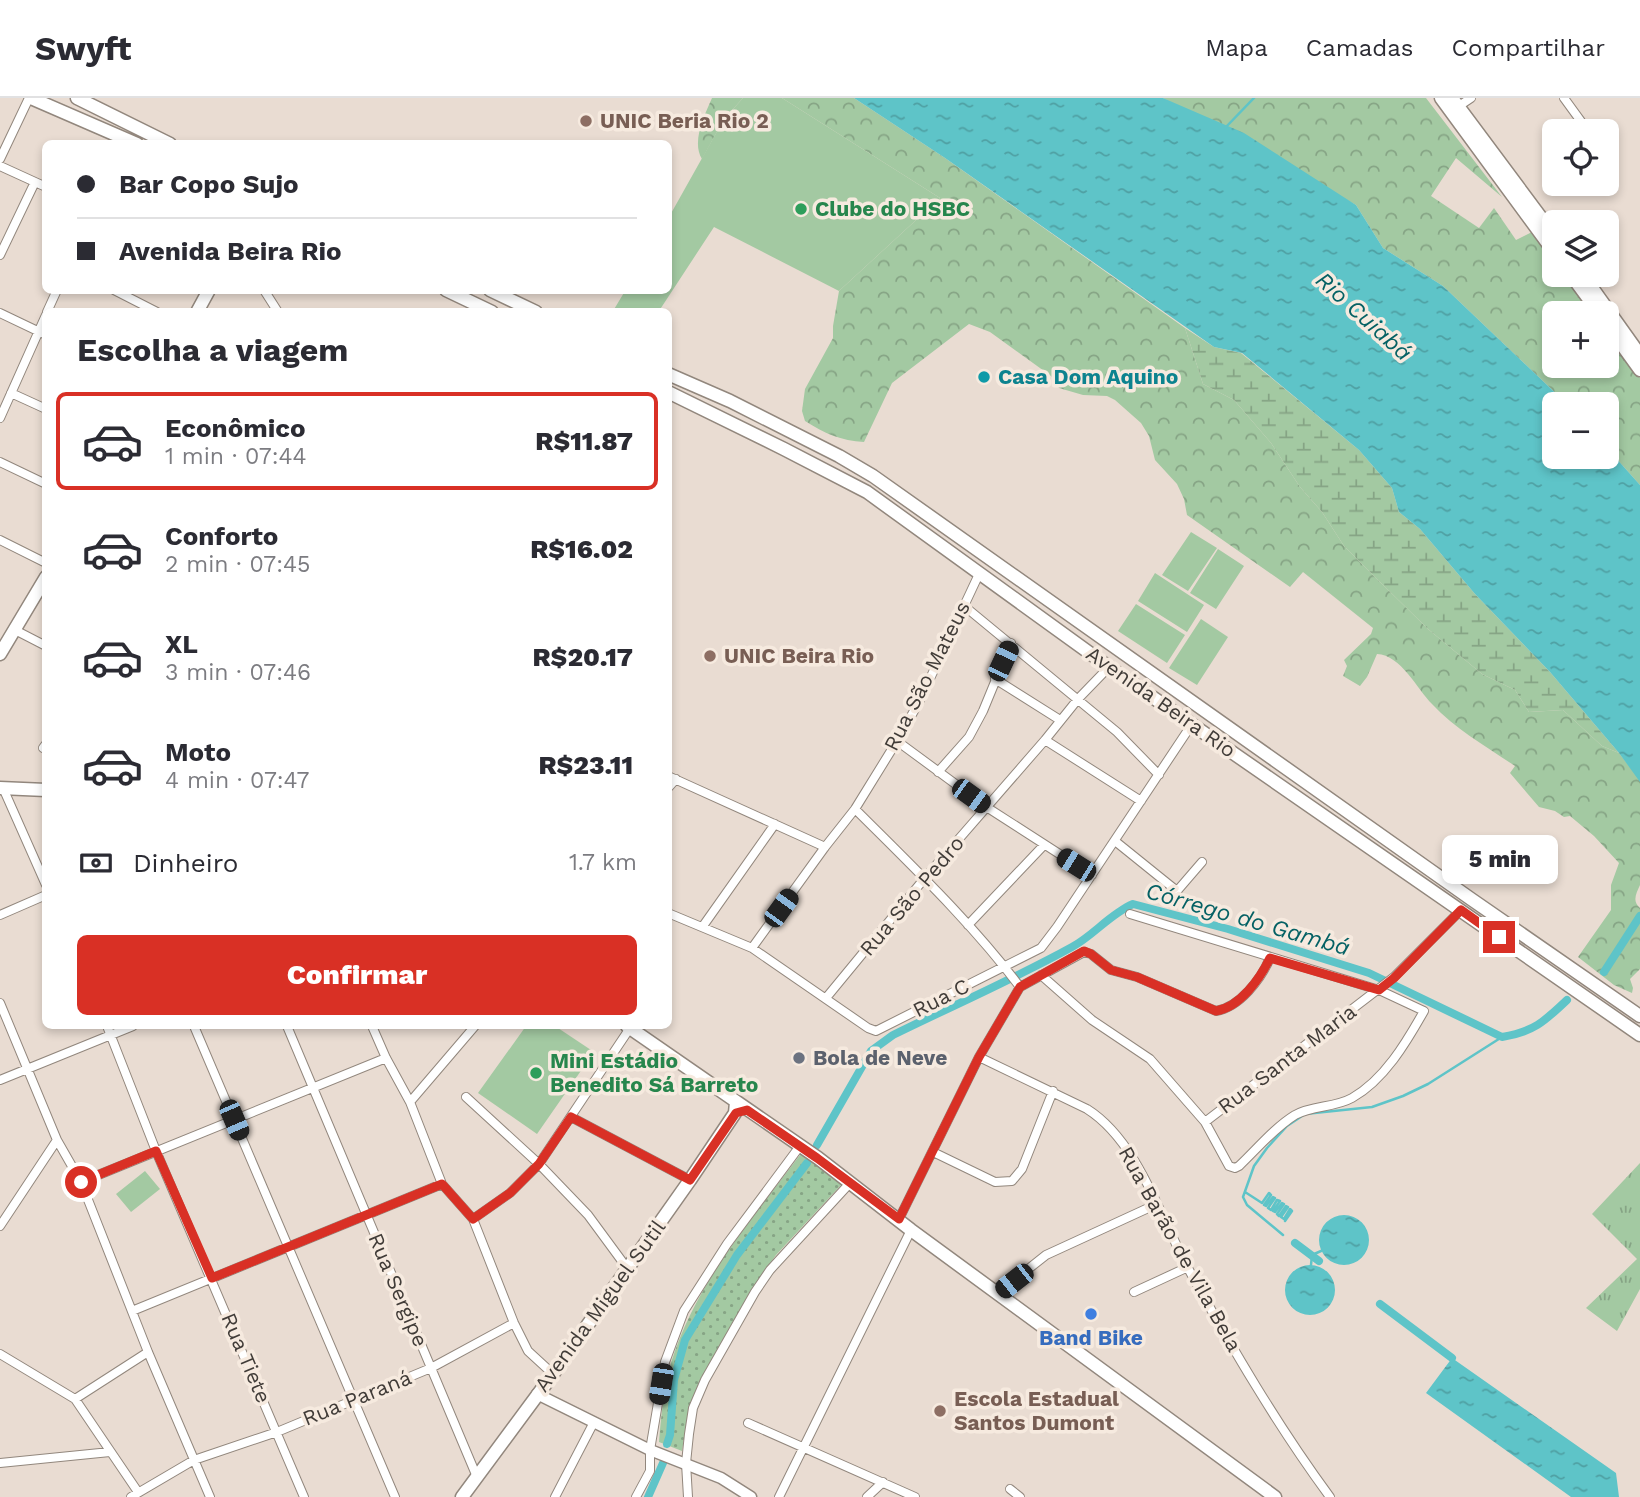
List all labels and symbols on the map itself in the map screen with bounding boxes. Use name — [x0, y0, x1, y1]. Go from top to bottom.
place label: UNIC Beria Rio 2 — [600, 108, 769, 133]
marker: UNIC Beria Rio 2 — [578, 113, 594, 129]
place label: Clube do HSBC — [815, 196, 970, 221]
marker: Clube do HSBC — [793, 201, 809, 217]
water label: Rio Cuiabá — [1310, 266, 1417, 366]
place label: Casa Dom Aquino — [998, 364, 1178, 389]
marker: Casa Dom Aquino — [976, 369, 992, 385]
street label: Rua São Mateus — [878, 597, 975, 755]
car — [985, 638, 1022, 684]
street label: Avenida Beira Rio — [1082, 641, 1241, 763]
place label: UNIC Beira Rio — [724, 643, 874, 668]
marker: UNIC Beira Rio — [702, 648, 718, 664]
car — [948, 775, 995, 817]
street label: Rua São Pedro — [854, 831, 969, 961]
callout: 5 min — [1441, 836, 1557, 884]
car — [1053, 845, 1100, 885]
water label: Córrego do Gambá — [1143, 877, 1353, 962]
car — [761, 885, 802, 931]
route end — [1483, 921, 1515, 953]
street label: Rua C — [909, 973, 973, 1022]
street label: Rua Santa Maria — [1213, 998, 1361, 1119]
place label: Bola de Neve — [813, 1045, 947, 1070]
place label: Mini Estádio Benedito Sá Barreto — [550, 1048, 758, 1097]
marker: Bola de Neve — [791, 1050, 807, 1066]
marker: Mini Estádio Benedito Sá Barreto — [528, 1065, 544, 1081]
car — [217, 1097, 252, 1143]
street label: Rua Barão de Vila Bela — [1114, 1142, 1247, 1356]
route start — [65, 1166, 97, 1198]
street label: Avenida Miguel Sutil — [529, 1214, 671, 1396]
street label: Rua Sergipe — [363, 1229, 434, 1350]
car — [991, 1260, 1038, 1302]
marker: Band Bike — [1083, 1306, 1099, 1322]
street label: Rua Tiete — [216, 1309, 277, 1407]
place label: Band Bike — [1039, 1325, 1143, 1350]
car — [648, 1362, 675, 1406]
street label: Rua Paraná — [299, 1364, 415, 1431]
place label: Escola Estadual Santos Dumont — [954, 1386, 1119, 1435]
marker: Escola Estadual Santos Dumont — [932, 1403, 948, 1419]

